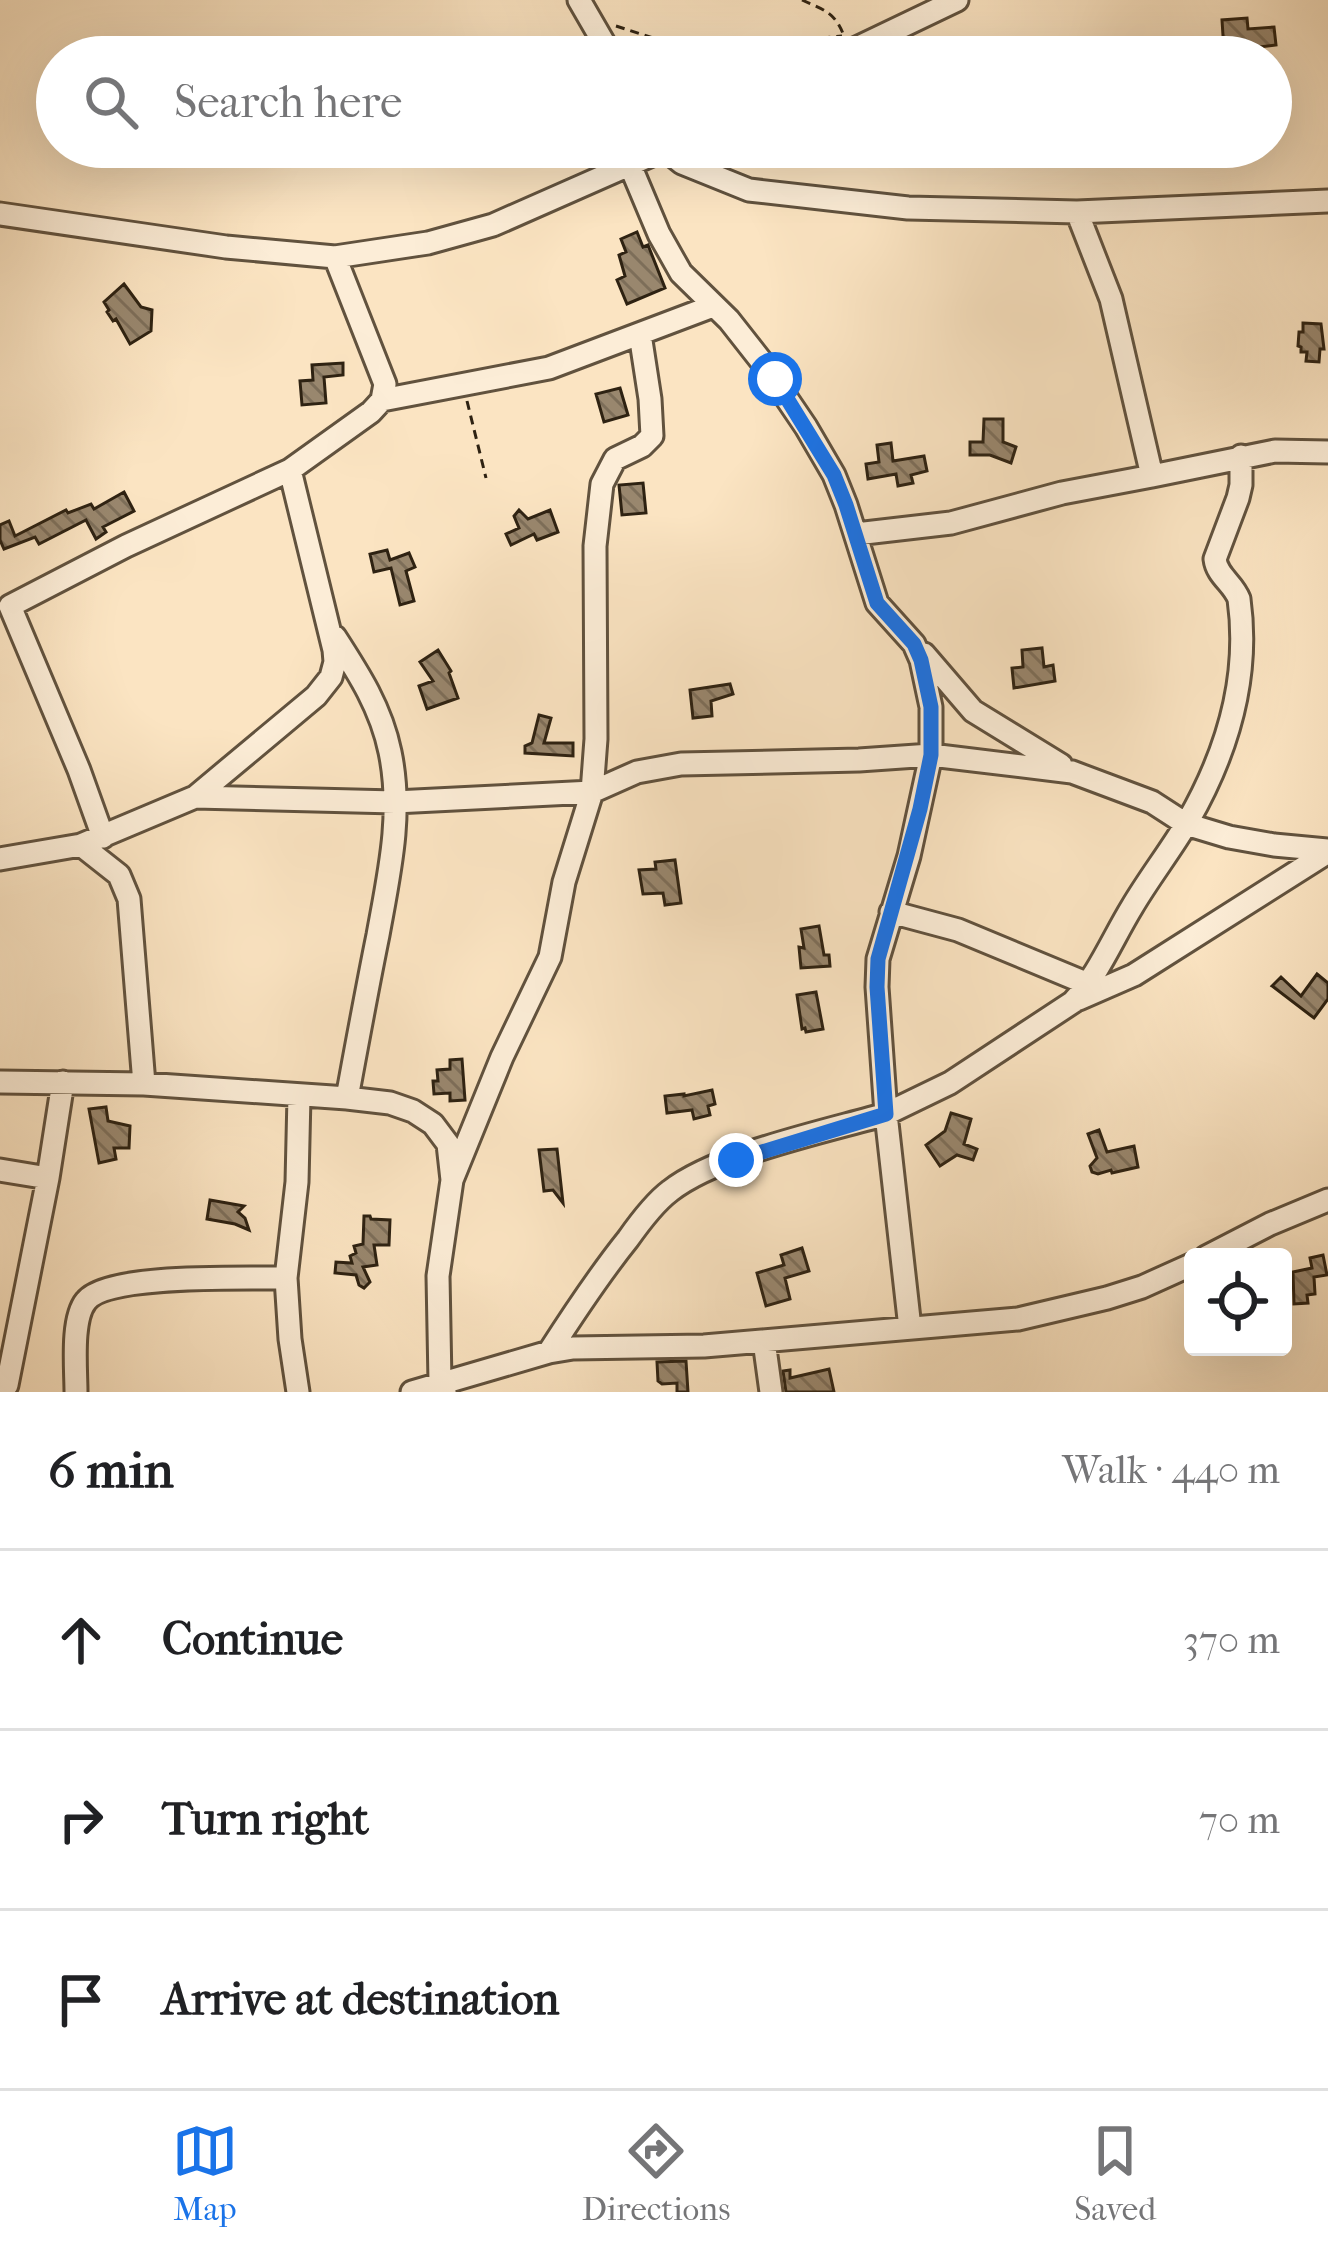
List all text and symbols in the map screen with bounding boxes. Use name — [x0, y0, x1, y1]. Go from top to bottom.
search box — [36, 36, 1292, 168]
icon: search — [78, 69, 144, 135]
text: Search here — [174, 76, 402, 129]
route start — [748, 352, 802, 406]
route end — [709, 1133, 763, 1187]
map controls — [1184, 1248, 1292, 1356]
button: locate — [1184, 1248, 1292, 1356]
text: 6 min — [48, 1440, 174, 1500]
text: Walk · 440 m — [1062, 1447, 1280, 1493]
icon: ahead — [48, 1607, 114, 1673]
text: Continue — [162, 1613, 343, 1666]
text: 370 m — [1183, 1617, 1280, 1663]
icon: right — [48, 1787, 114, 1853]
text: Turn right — [162, 1793, 369, 1846]
text: 70 m — [1199, 1797, 1280, 1843]
icon: arrive — [48, 1967, 114, 2033]
text: Arrive at destination — [162, 1973, 559, 2026]
tab: Map — [172, 2118, 238, 2229]
tab: Directions — [582, 2118, 730, 2229]
tab: Saved — [1074, 2118, 1156, 2229]

